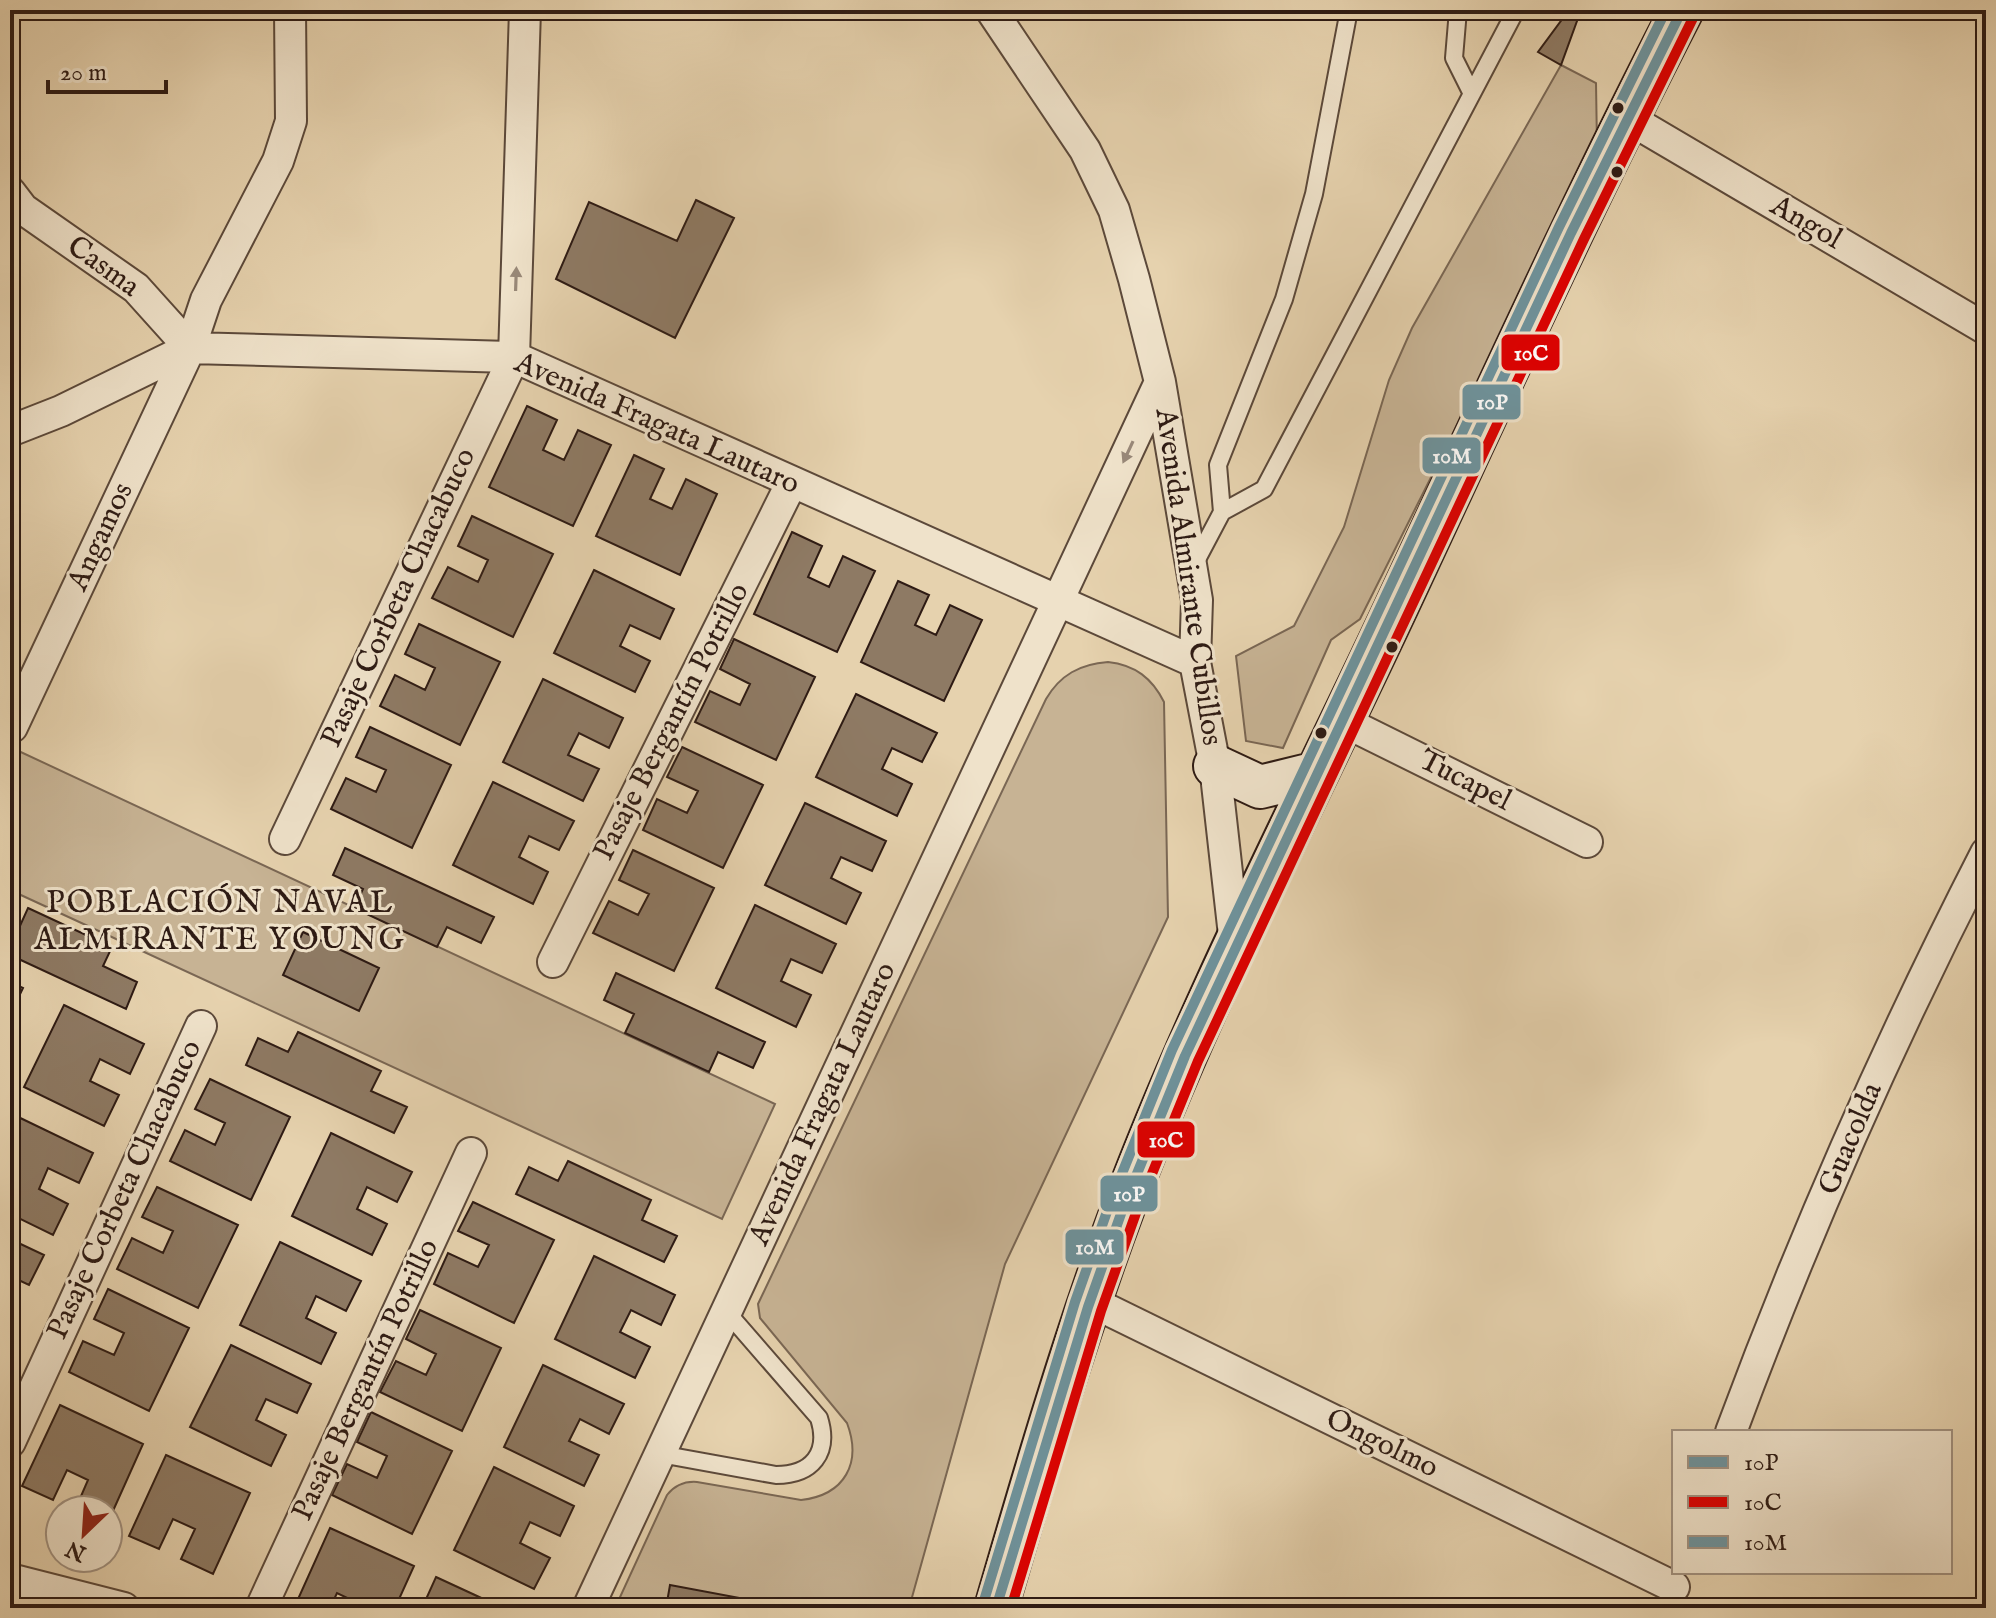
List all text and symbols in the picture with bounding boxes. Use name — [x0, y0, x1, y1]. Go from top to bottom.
scale bar — [48, 44, 166, 94]
text: 20 m — [60, 58, 107, 89]
unlabelled marker — [1610, 100, 1626, 116]
unlabelled marker — [1609, 164, 1625, 180]
street label: Angol — [1762, 187, 1849, 259]
street label: Casma — [59, 228, 147, 306]
one-way arrow — [510, 266, 523, 291]
line badge: 10C — [1500, 333, 1561, 372]
text: 10C — [1514, 340, 1549, 368]
street label: Avenida Fragata Lautaro — [508, 344, 805, 504]
line badge: 10P — [1461, 383, 1522, 421]
text: 10P — [1476, 389, 1508, 417]
street label: Avenida Almirante Cubillos — [1145, 405, 1230, 748]
line badge: 10M — [1421, 436, 1482, 475]
one-way arrow — [1121, 441, 1135, 464]
street label: Pasaje Corbeta Chacabuco — [313, 442, 485, 754]
text: 10M — [1432, 443, 1472, 471]
street label: Angamos — [59, 477, 143, 598]
street label: Pasaje Bergantín Potrillo — [586, 577, 758, 867]
unlabelled marker — [1384, 639, 1400, 655]
unlabelled marker — [1313, 725, 1329, 741]
street label: Tucapel — [1412, 742, 1518, 821]
district label: POBLACIÓN NAVAL ALMIRANTE YOUNG — [33, 883, 406, 961]
street label: Avenida Fragata Lautaro — [740, 956, 905, 1252]
street label: Pasaje Corbeta Chacabuco — [39, 1034, 211, 1346]
street label: Guacolda — [1810, 1077, 1892, 1201]
line badge: 10C — [1136, 1120, 1196, 1159]
text: 10C — [1149, 1127, 1184, 1155]
line badge: 10P — [1099, 1174, 1159, 1213]
text: 10P — [1113, 1181, 1145, 1209]
line badge: 10M — [1064, 1228, 1125, 1266]
street label: Pasaje Bergantín Potrillo — [284, 1233, 448, 1527]
text: 10M — [1075, 1234, 1115, 1262]
street label: Ongolmo — [1320, 1401, 1444, 1487]
legend — [1672, 1430, 1952, 1574]
text: 10P — [1744, 1448, 1779, 1479]
text: 10C — [1744, 1488, 1782, 1519]
north arrow — [44, 1494, 124, 1574]
text: 10M — [1744, 1528, 1787, 1559]
text: N — [62, 1534, 92, 1567]

